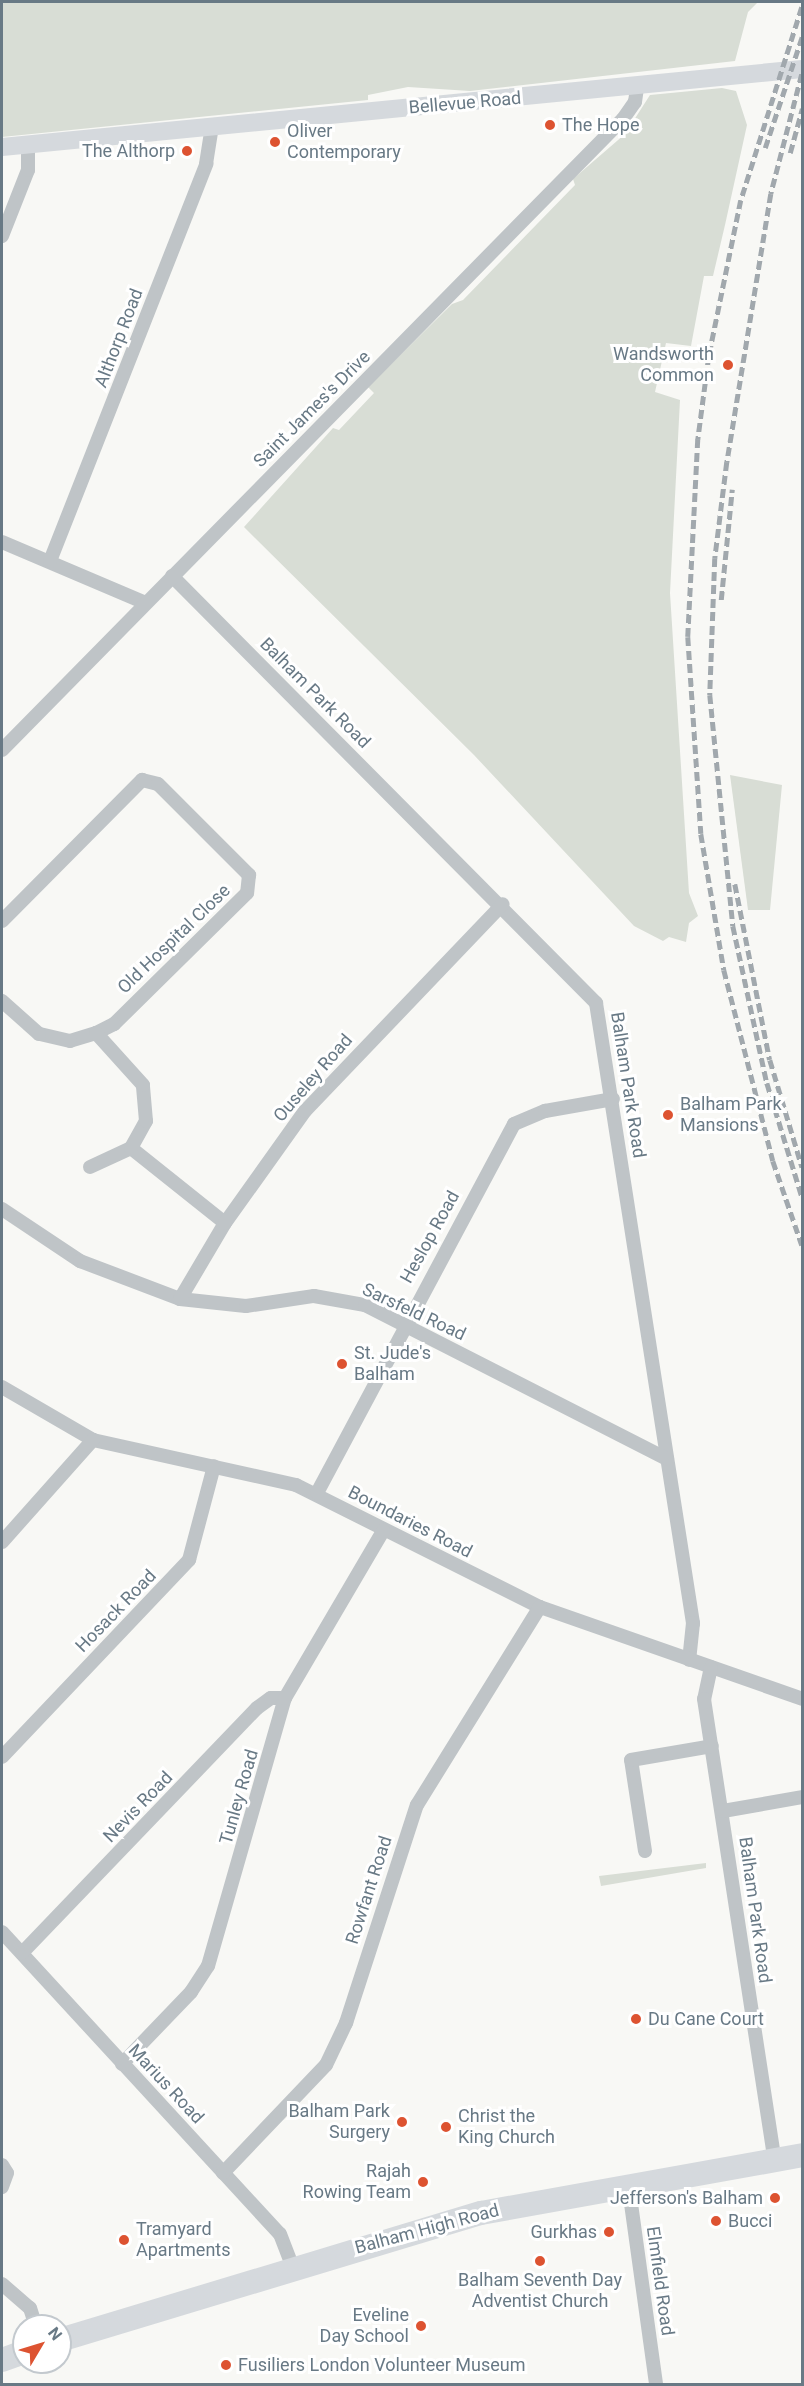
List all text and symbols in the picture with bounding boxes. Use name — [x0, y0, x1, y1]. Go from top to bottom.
street label: Bellevue Road — [408, 87, 522, 119]
place label: The Hope — [562, 114, 639, 136]
marker: The Hope — [543, 118, 557, 132]
place label: Oliver Contemporary — [287, 121, 401, 164]
marker: Oliver Contemporary — [268, 135, 282, 149]
place label: The Althorp — [82, 140, 175, 162]
marker: The Althorp — [180, 144, 194, 158]
street label: Althorp Road — [90, 286, 148, 390]
place label: Wandsworth Common — [613, 344, 714, 386]
street label: Saint James's Drive — [249, 346, 375, 472]
marker: Wandsworth Common — [719, 356, 737, 374]
street label: Balham Park Road — [255, 633, 375, 753]
street label: Old Hospital Close — [113, 880, 235, 998]
street label: Balham Park Road — [606, 1011, 650, 1159]
street label: Ouseley Road — [269, 1030, 357, 1126]
place label: Balham Park Mansions — [680, 1094, 782, 1136]
marker: Balham Park Mansions — [661, 1108, 675, 1122]
street label: Heslop Road — [396, 1187, 464, 1287]
street label: Sarsfeld Road — [359, 1279, 469, 1345]
place label: St. Jude's Balham — [354, 1343, 431, 1386]
marker: St. Jude's Balham — [335, 1357, 349, 1371]
street label: Boundaries Road — [344, 1481, 476, 1563]
street label: Hosack Road — [71, 1565, 161, 1657]
street label: Tunley Road — [215, 1747, 263, 1847]
street label: Nevis Road — [99, 1767, 177, 1847]
street label: Rowfant Road — [341, 1833, 397, 1947]
street label: Balham Park Road — [734, 1836, 776, 1984]
place label: Du Cane Court — [648, 2008, 764, 2030]
marker: Du Cane Court — [629, 2012, 643, 2026]
street label: Marius Road — [124, 2040, 208, 2128]
place label: Balham Park Surgery — [288, 2101, 390, 2144]
place label: Christ the King Church — [458, 2106, 555, 2148]
marker: Balham Park Surgery — [395, 2115, 409, 2129]
marker: Christ the King Church — [439, 2120, 453, 2134]
place label: Rajah Rowing Team — [302, 2161, 411, 2204]
marker: Rajah Rowing Team — [416, 2175, 430, 2189]
place label: Jefferson's Balham — [610, 2187, 763, 2209]
marker: Jefferson's Balham — [768, 2191, 782, 2205]
street label: Balham High Road — [353, 2199, 501, 2259]
place label: Bucci — [728, 2210, 772, 2232]
marker: Bucci — [709, 2214, 723, 2228]
place label: Tramyard Apartments — [136, 2219, 231, 2262]
place label: Gurkhas — [531, 2221, 597, 2243]
marker: Gurkhas — [602, 2225, 616, 2239]
street label: Elmfield Road — [642, 2225, 678, 2337]
marker: Tramyard Apartments — [117, 2233, 131, 2247]
marker: Balham Seventh Day Adventist Church — [533, 2254, 547, 2268]
place label: Balham Seventh Day Adventist Church — [458, 2270, 622, 2312]
place label: Eveline Day School — [320, 2305, 409, 2348]
north arrow — [12, 2314, 72, 2374]
marker: Eveline Day School — [414, 2319, 428, 2333]
text: N — [44, 2324, 66, 2344]
place label: Fusiliers London Volunteer Museum — [238, 2354, 526, 2376]
marker: Fusiliers London Volunteer Museum — [219, 2358, 233, 2372]

